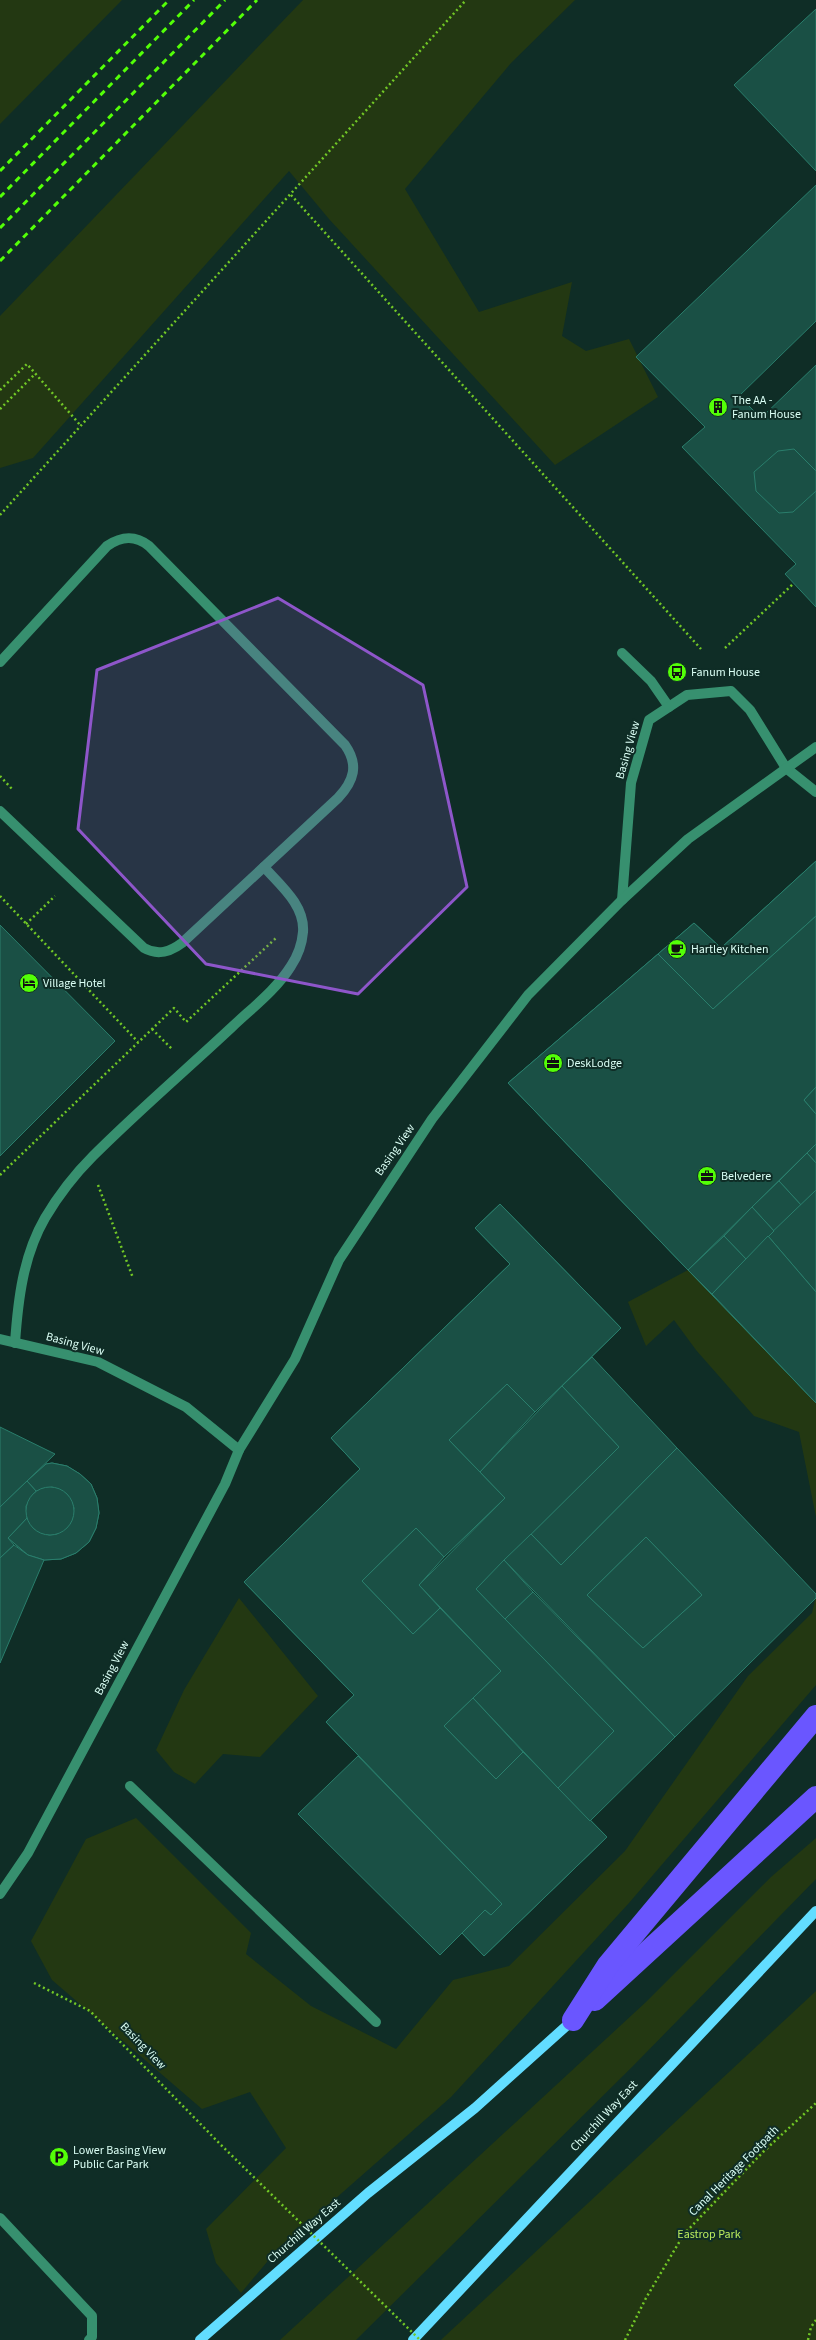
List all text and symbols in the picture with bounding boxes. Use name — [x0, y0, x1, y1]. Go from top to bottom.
place label: The AA - Fanum House — [732, 392, 801, 423]
building icon: The AA - Fanum House — [707, 396, 729, 418]
bus stop icon: Fanum House — [666, 661, 688, 683]
place label: Fanum House — [691, 664, 760, 681]
street label: Basing View — [612, 719, 645, 781]
cafe icon: Hartley Kitchen — [666, 938, 688, 960]
place label: Hartley Kitchen — [691, 941, 768, 958]
hotel icon: Village Hotel — [18, 972, 40, 994]
place label: Village Hotel — [43, 975, 106, 992]
office icon: DeskLodge — [542, 1052, 564, 1074]
place label: DeskLodge — [567, 1055, 622, 1072]
street label: Basing View — [371, 1120, 419, 1179]
office icon: Belvedere — [696, 1165, 718, 1187]
place label: Belvedere — [721, 1168, 771, 1185]
street label: Basing View — [44, 1328, 106, 1360]
street label: Basing View — [90, 1637, 134, 1698]
street label: Basing View — [116, 2019, 170, 2074]
street label: Churchill Way East — [566, 2077, 642, 2155]
street label: Canal Heritage Footpath — [685, 2122, 783, 2220]
place label: Lower Basing View Public Car Park — [73, 2142, 166, 2173]
parking icon: Lower Basing View Public Car Park — [48, 2146, 70, 2168]
street label: Churchill Way East — [264, 2194, 344, 2268]
park label: Eastrop Park — [677, 2226, 741, 2243]

